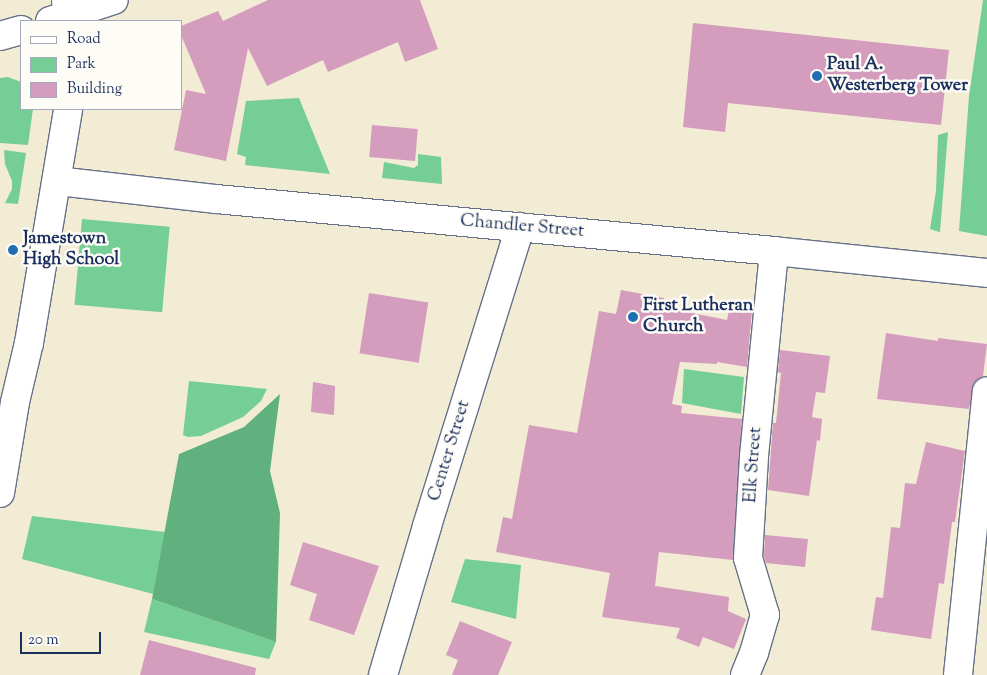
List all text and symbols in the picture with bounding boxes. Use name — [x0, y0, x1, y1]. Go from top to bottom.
legend — [20, 20, 182, 110]
text: Road — [67, 29, 101, 50]
text: Park — [67, 54, 96, 75]
place label: Paul A. Westerberg Tower — [827, 55, 968, 98]
marker: Paul A. Westerberg Tower — [811, 70, 823, 82]
text: Building — [67, 79, 122, 100]
street label: Chandler Street — [459, 211, 585, 243]
place label: Jamestown High School — [23, 229, 119, 272]
marker: Jamestown High School — [7, 244, 19, 256]
place label: First Lutheran Church — [643, 296, 753, 338]
marker: First Lutheran Church — [627, 311, 639, 323]
street label: Center Street — [424, 398, 476, 504]
street label: Elk Street — [741, 426, 767, 504]
scale bar — [22, 622, 104, 654]
text: 20 m — [28, 630, 59, 651]

